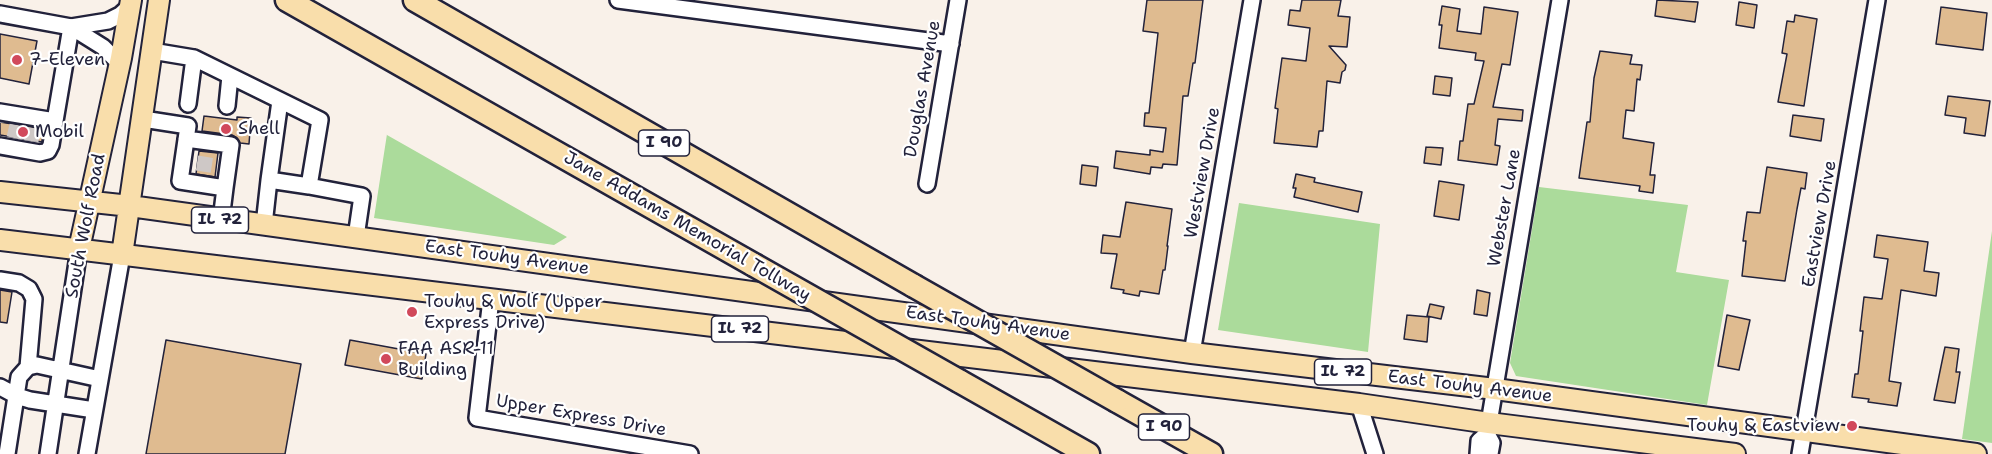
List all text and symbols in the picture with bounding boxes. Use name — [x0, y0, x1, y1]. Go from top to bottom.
street label: Douglas Avenue — [900, 19, 946, 159]
place label: 7-Eleven — [29, 49, 105, 71]
marker: 7-Eleven — [10, 53, 24, 67]
street label: Westview Drive — [1181, 106, 1225, 240]
place label: Shell — [238, 118, 280, 140]
place label: Mobil — [35, 121, 84, 143]
marker: Shell — [219, 122, 233, 136]
marker: Mobil — [16, 125, 30, 139]
road number: I 90 — [638, 130, 690, 156]
street label: Jane Addams Memorial Tollway — [559, 147, 815, 307]
street label: Webster Lane — [1484, 147, 1526, 269]
street label: South Wolf Road — [61, 152, 111, 300]
street label: Eastview Drive — [1798, 159, 1842, 289]
road number: IL 72 — [192, 207, 248, 233]
street label: East Touhy Avenue — [423, 236, 591, 280]
place label: Touhy & Wolf (Upper Express Drive) — [424, 291, 603, 334]
street label: East Touhy Avenue — [904, 302, 1072, 346]
marker: Touhy & Wolf (Upper Express Drive) — [405, 305, 419, 319]
road number: IL 72 — [712, 316, 768, 342]
place label: FAA ASR-11 Building — [398, 338, 494, 380]
marker: FAA ASR-11 Building — [379, 352, 393, 366]
road number: IL 72 — [1314, 359, 1372, 385]
street label: East Touhy Avenue — [1386, 366, 1554, 408]
street label: Upper Express Drive — [494, 390, 668, 442]
road number: I 90 — [1138, 414, 1190, 440]
place label: Touhy & Eastview — [1687, 415, 1840, 437]
marker: Touhy & Eastview — [1845, 419, 1859, 433]

